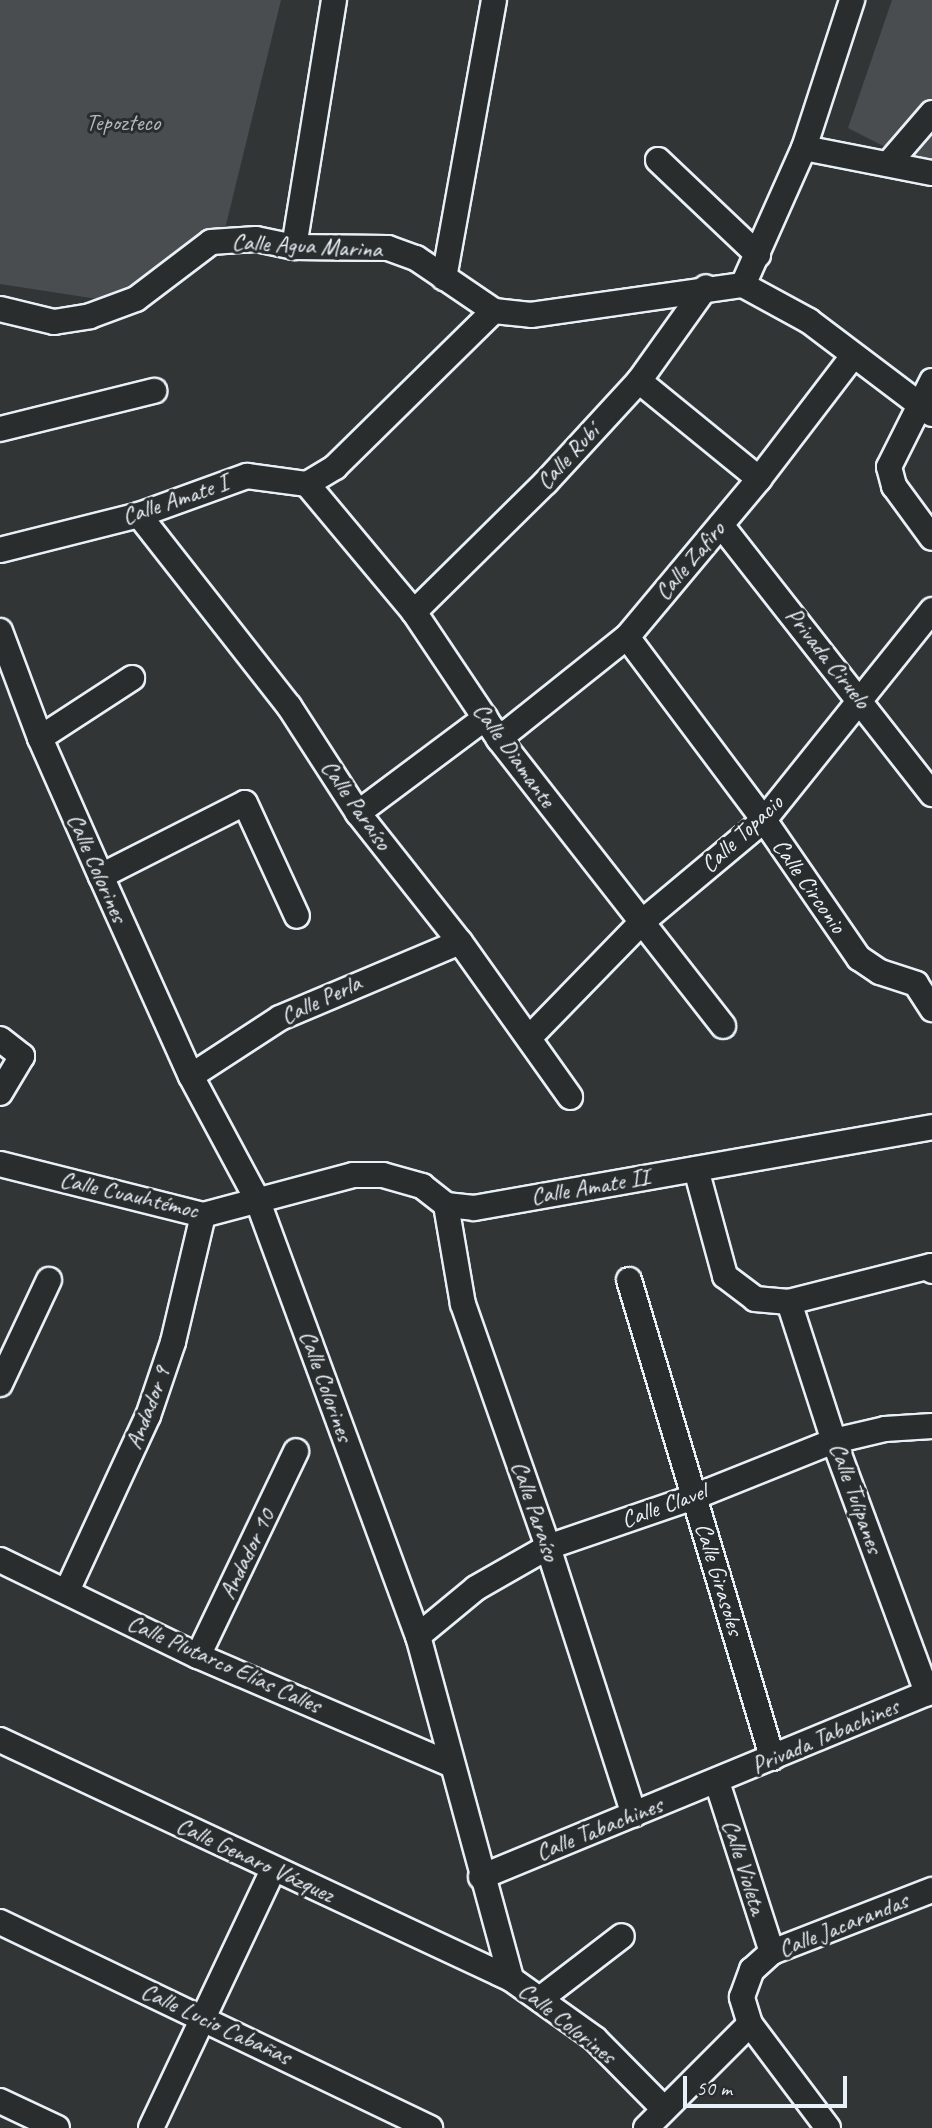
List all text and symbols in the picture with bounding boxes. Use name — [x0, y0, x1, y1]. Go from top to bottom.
park label: Tepozteco — [86, 109, 160, 137]
street label: Calle Agua Marina — [231, 228, 383, 264]
street label: Calle Rubí — [530, 418, 606, 496]
street label: Calle Amate I — [118, 468, 232, 532]
street label: Calle Zafiro — [649, 516, 731, 606]
street label: Privada Ciruelo — [779, 602, 877, 714]
street label: Calle Diamante — [467, 697, 561, 813]
street label: Calle Paraíso — [314, 754, 398, 856]
street label: Calle Topacio — [695, 789, 789, 879]
street label: Calle Colorines — [60, 809, 134, 927]
street label: Calle Circonio — [766, 833, 852, 939]
street label: Calle Perla — [277, 969, 365, 1031]
street label: Calle Amate II — [528, 1162, 652, 1212]
street label: Calle Cuauhtémoc — [58, 1165, 200, 1225]
street label: Calle Colorines — [293, 1327, 359, 1445]
street label: Andador 9 — [119, 1363, 177, 1453]
street label: Calle Tulipanes — [823, 1439, 889, 1557]
street label: Calle Paraíso — [505, 1457, 565, 1565]
street label: Calle Clavel — [617, 1477, 711, 1535]
street label: Andador 10 — [213, 1504, 281, 1604]
street label: Calle Girasoles — [688, 1520, 750, 1638]
street label: Calle Plutarco Elías Calles — [123, 1608, 325, 1720]
street label: Privada Tabachines — [747, 1692, 903, 1780]
street label: Calle Tabachines — [532, 1791, 666, 1867]
street label: Calle Genaro Vázquez — [172, 1811, 338, 1909]
street label: Calle Violeta — [715, 1816, 773, 1918]
street label: Calle Jacarandas — [774, 1886, 912, 1964]
street label: Calle Colorines — [513, 1976, 621, 2070]
street label: Calle Lucio Cabañas — [137, 1977, 295, 2071]
scale bar — [687, 2062, 852, 2106]
text: 50 m — [696, 2075, 732, 2101]

